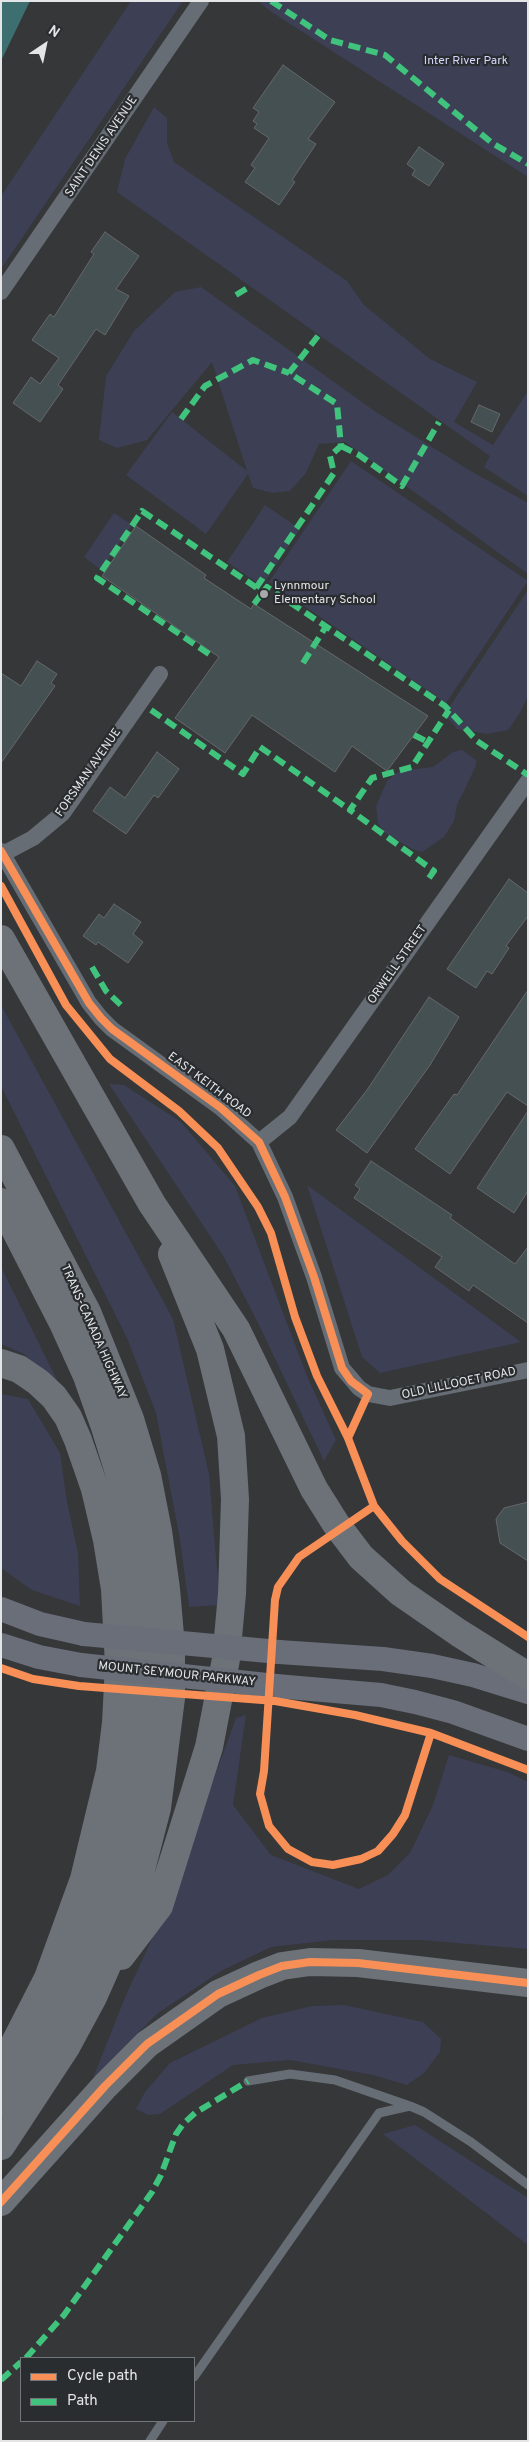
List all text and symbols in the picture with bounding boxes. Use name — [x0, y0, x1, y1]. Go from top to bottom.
north arrow — [20, 20, 70, 70]
text: N — [45, 22, 63, 42]
park label: Inter River Park — [424, 55, 508, 69]
street label: SAINT DENIS AVENUE — [63, 94, 141, 200]
place label: Lynnmour Elementary School — [274, 580, 376, 608]
marker: Lynnmour Elementary School — [258, 588, 270, 600]
street label: FORSMAN AVENUE — [53, 726, 125, 820]
street label: ORWELL STREET — [365, 923, 431, 1007]
street label: EAST KEITH ROAD — [164, 1050, 254, 1122]
street label: TRANS-CANADA HIGHWAY — [57, 1262, 129, 1402]
street label: OLD LILLOOET ROAD — [400, 1365, 518, 1403]
street label: MOUNT SEYMOUR PARKWAY — [98, 1660, 256, 1690]
legend — [20, 2357, 195, 2422]
text: Cycle path — [67, 2367, 138, 2386]
text: Path — [67, 2392, 98, 2411]

